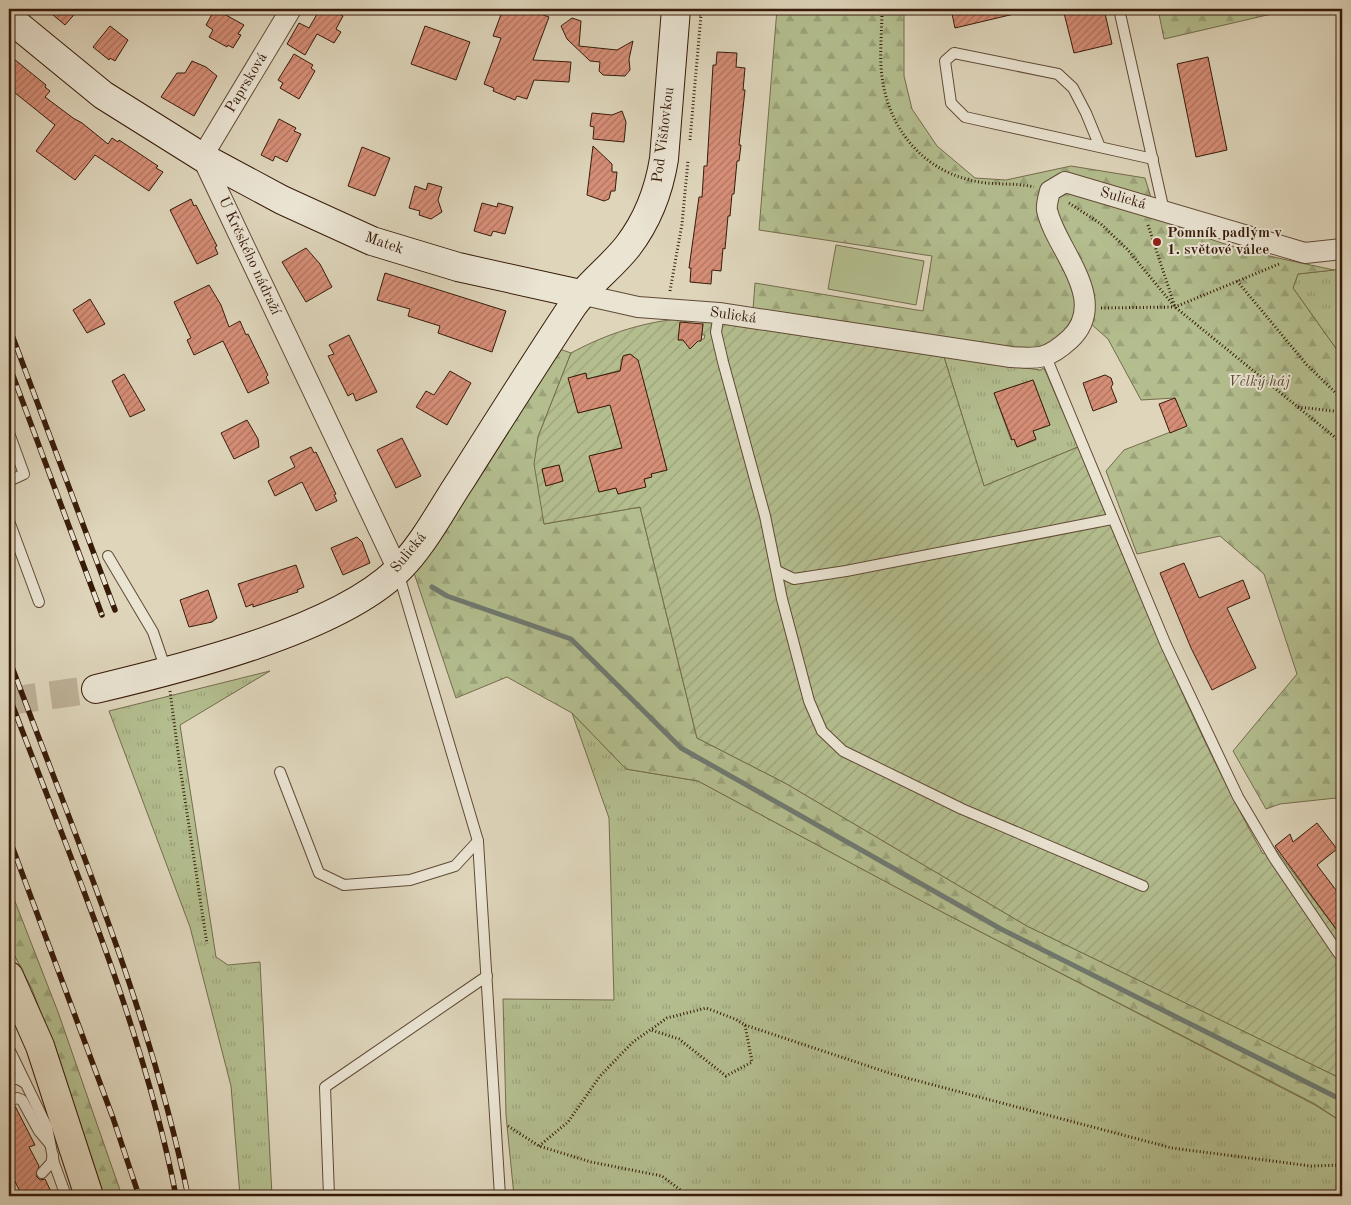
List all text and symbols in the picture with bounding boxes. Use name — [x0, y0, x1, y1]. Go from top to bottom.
street label: Paprsková — [223, 50, 271, 116]
street label: Pod Višňovkou — [651, 86, 677, 184]
street label: Sulická — [1098, 185, 1148, 213]
street label: U Krčského nádraží — [215, 195, 283, 318]
place label: Pomník padlým v 1. světové válce — [1167, 226, 1282, 258]
street label: Matek — [363, 230, 406, 258]
marker: Pomník padlým v 1. světové válce — [1151, 236, 1163, 248]
street label: Sulická — [709, 305, 758, 327]
park label: Velký háj — [1228, 375, 1291, 390]
street label: Sulická — [388, 530, 430, 576]

